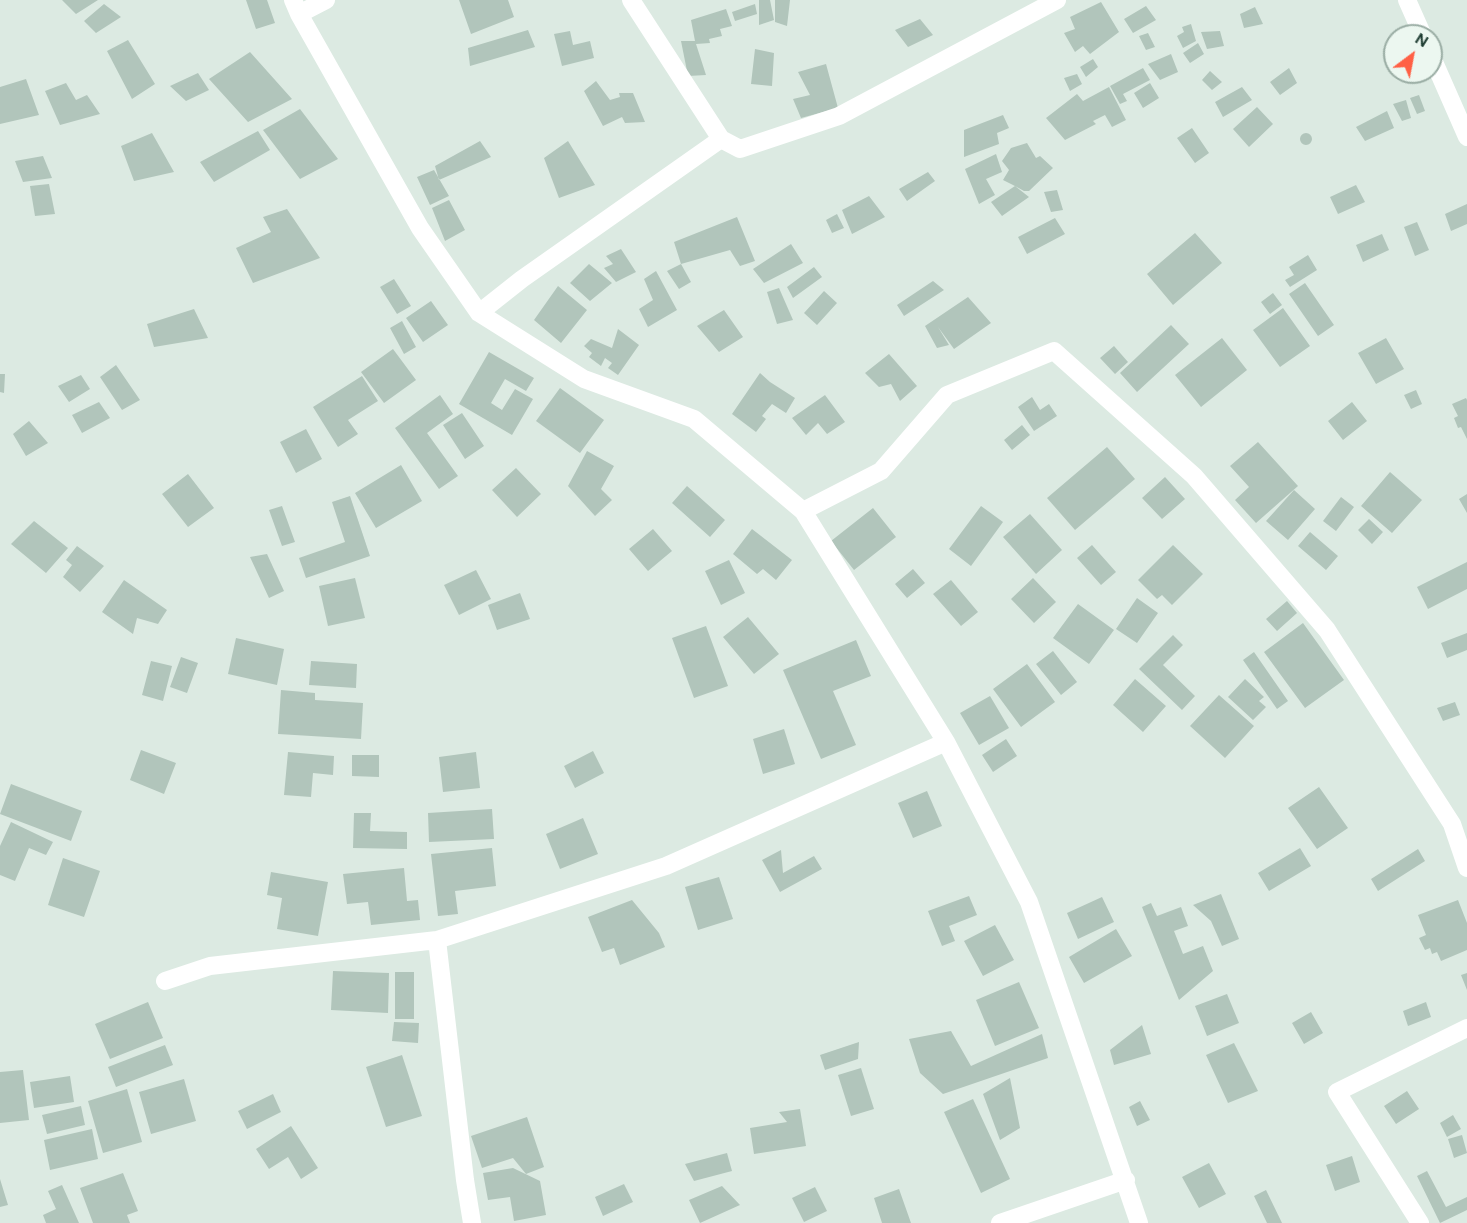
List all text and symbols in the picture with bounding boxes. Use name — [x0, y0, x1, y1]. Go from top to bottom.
north arrow — [1383, 24, 1443, 84]
text: N — [1411, 28, 1432, 52]

